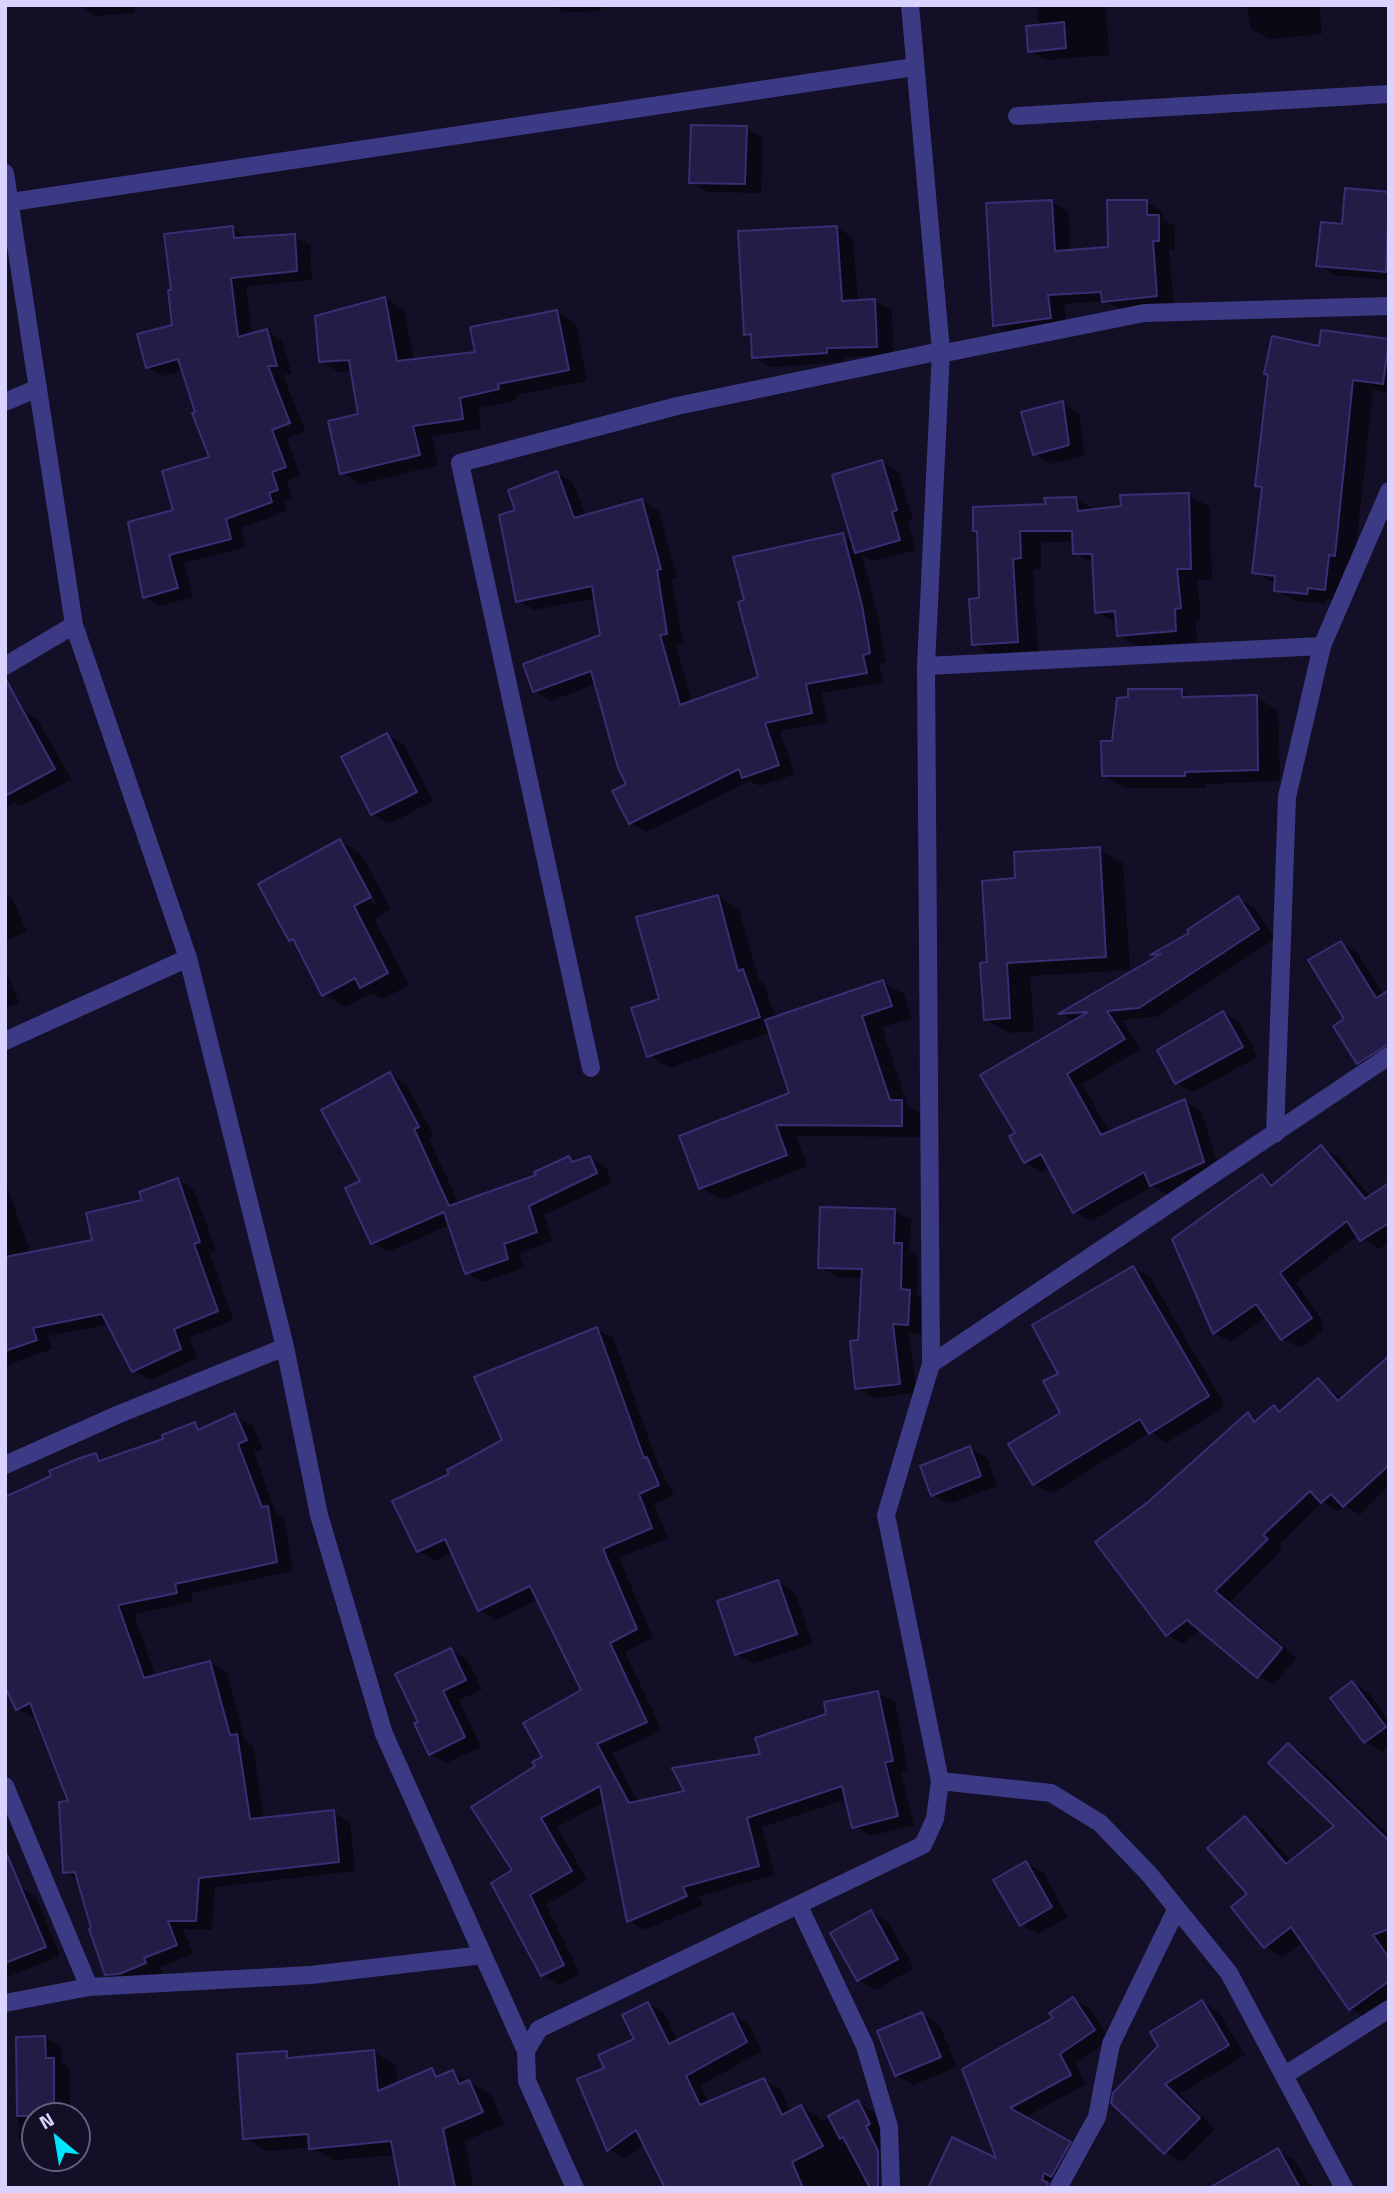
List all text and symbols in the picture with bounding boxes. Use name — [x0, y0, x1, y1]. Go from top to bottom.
north arrow — [21, 2102, 91, 2172]
text: N — [33, 2104, 59, 2136]

